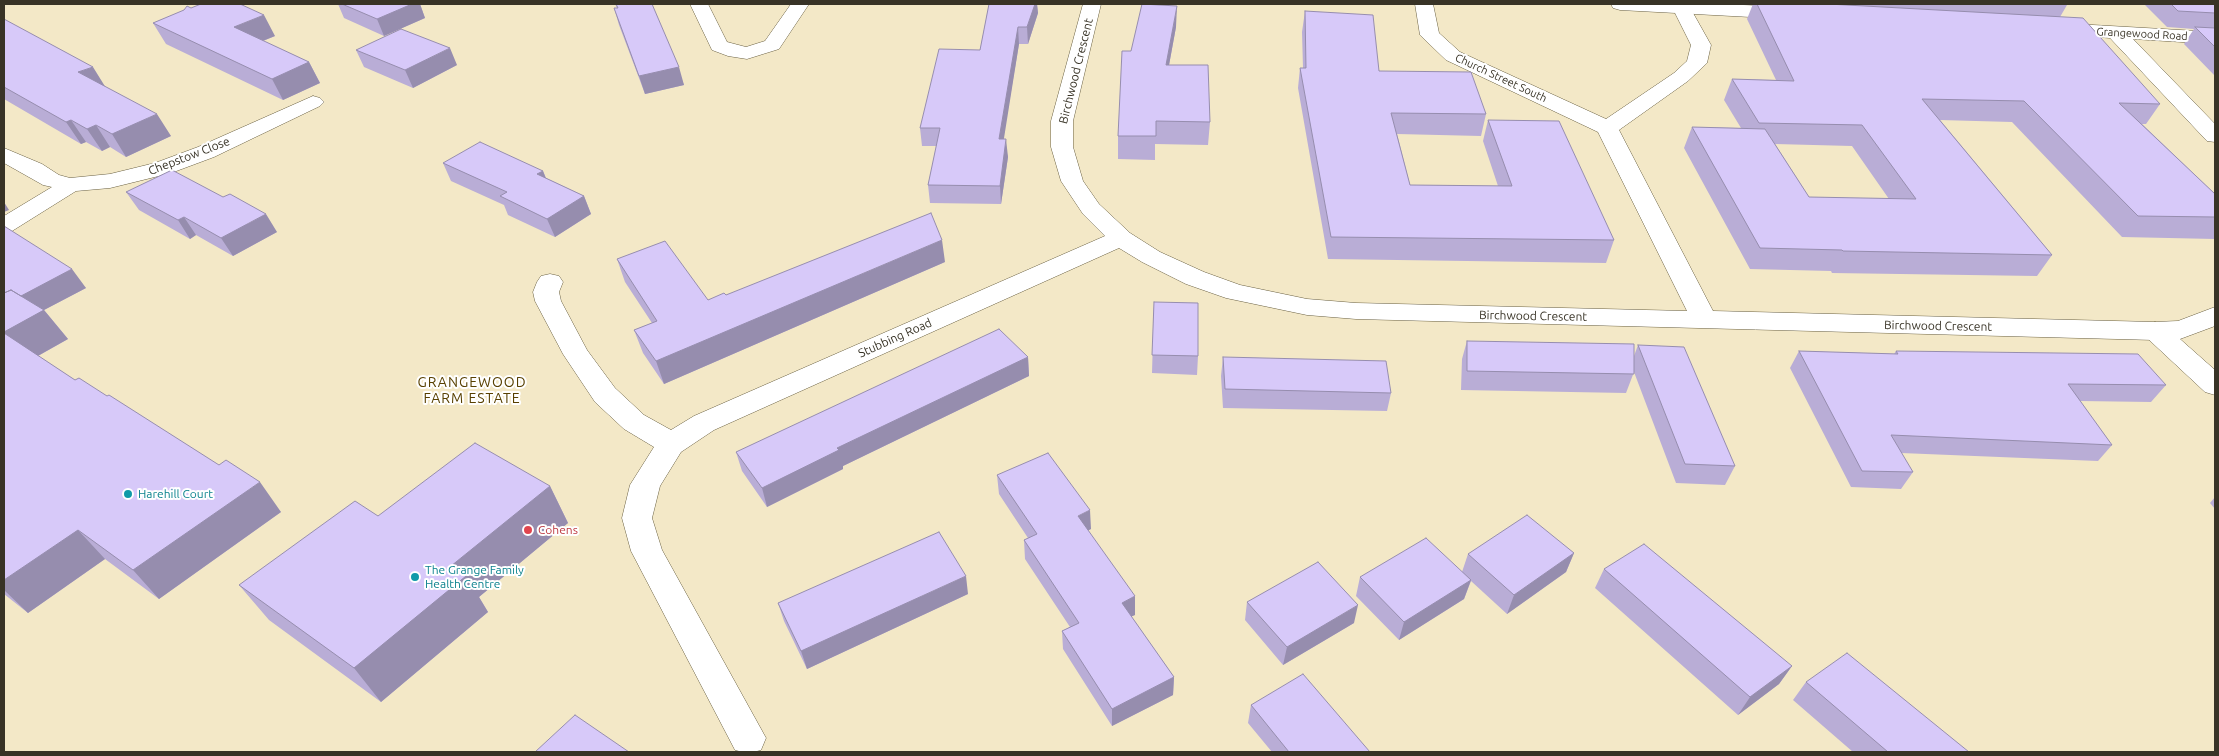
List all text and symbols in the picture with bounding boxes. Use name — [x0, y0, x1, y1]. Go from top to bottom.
street label: Birchwood Crescent — [1056, 17, 1096, 125]
street label: Grangewood Road — [2096, 25, 2188, 43]
street label: Church Street South — [1453, 51, 1549, 105]
street label: Chepstow Close — [146, 134, 232, 178]
street label: Birchwood Crescent — [1479, 308, 1587, 324]
street label: Stubbing Road — [856, 315, 934, 361]
street label: Birchwood Crescent — [1884, 318, 1992, 334]
district label: GRANGEWOOD FARM ESTATE — [416, 374, 528, 407]
place label: Harehill Court — [138, 487, 213, 501]
marker: Harehill Court — [122, 488, 134, 500]
place label: Cohens — [538, 523, 578, 537]
marker: Cohens — [522, 524, 534, 536]
place label: The Grange Family Health Centre — [425, 563, 524, 591]
marker: The Grange Family Health Centre — [409, 571, 421, 583]

